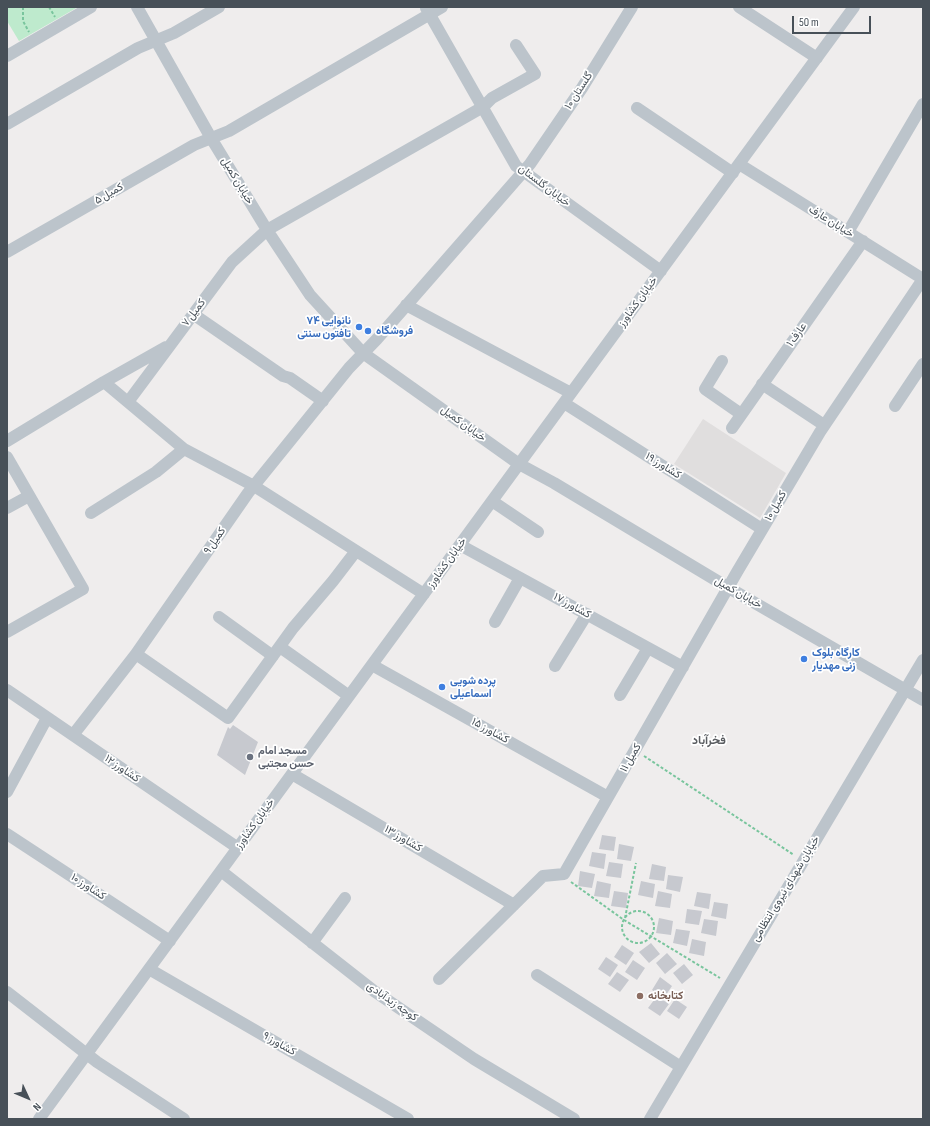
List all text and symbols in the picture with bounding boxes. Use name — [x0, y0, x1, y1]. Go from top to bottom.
scale bar — [794, 8, 873, 34]
text: 50 m — [799, 15, 819, 30]
street label: گلستان ۱۰ — [562, 70, 596, 112]
street label: خیابان کمیل — [218, 155, 256, 207]
street label: خیابان گلستان — [515, 162, 573, 210]
street label: کمیل ۵ — [92, 180, 126, 208]
street label: خیابان عارف — [806, 203, 856, 241]
street label: خیابان کشاورز — [615, 274, 661, 330]
street label: کمیل ۷ — [179, 297, 209, 329]
place label: نانوایی ۷۴ تافتون سنتی — [297, 314, 351, 340]
street label: عارف ۱ — [784, 321, 810, 349]
marker: نانوایی ۷۴ تافتون سنتی — [354, 322, 364, 332]
place label: فروشگاه — [376, 324, 413, 338]
marker: فروشگاه — [363, 326, 373, 336]
street label: خیابان کمیل — [438, 403, 488, 445]
street label: کشاورز ۱۹ — [643, 450, 683, 482]
street label: کمیل ۱۰ — [762, 489, 790, 523]
street label: کمیل ۹ — [201, 525, 229, 557]
street label: خیابان کشاورز — [424, 535, 470, 591]
street label: خیابان کمیل — [712, 574, 764, 612]
street label: کشاورز ۱۷ — [551, 590, 593, 622]
place label: کارگاه بلوک زنی مهدیار — [812, 646, 860, 672]
marker: کارگاه بلوک زنی مهدیار — [799, 654, 809, 664]
place label: پرده شویی اسماعیلی — [450, 674, 496, 700]
marker: پرده شویی اسماعیلی — [437, 682, 447, 692]
street label: کشاورز ۱۵ — [469, 715, 511, 747]
district label: فخرآباد — [692, 734, 726, 748]
street label: کمیل ۱۱ — [618, 741, 644, 775]
place label: مسجد امام حسن مجتبی — [258, 744, 314, 770]
street label: کشاورز ۱۲ — [102, 752, 142, 786]
marker: مسجد امام حسن مجتبی — [245, 752, 255, 762]
street label: خیابان کشاورز — [232, 796, 278, 852]
street label: کشاورز ۱۳ — [382, 823, 424, 855]
street label: خیابان شهدای نیروی انتظامی — [749, 834, 823, 944]
street label: کشاورز ۱۰ — [68, 871, 108, 903]
street label: کوچه زیدآبادی — [364, 980, 420, 1024]
place label: کتابخانه — [648, 989, 683, 1003]
marker: کتابخانه — [635, 991, 645, 1001]
street label: کشاورز ۹ — [260, 1029, 298, 1059]
north arrow — [8, 1078, 48, 1118]
text: N — [30, 1100, 44, 1113]

